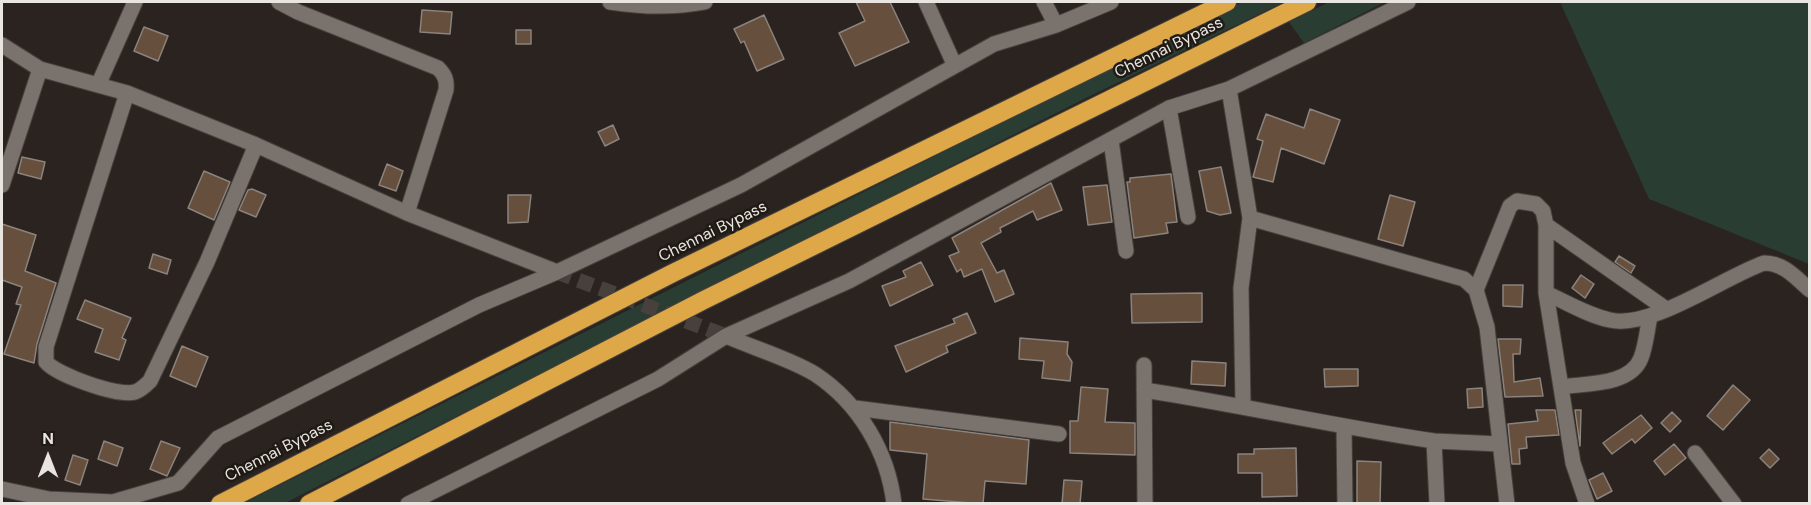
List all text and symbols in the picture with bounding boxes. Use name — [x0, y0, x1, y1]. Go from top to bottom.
street label: Chennai Bypass — [1112, 13, 1226, 83]
street label: Chennai Bypass — [656, 197, 770, 267]
street label: Chennai Bypass — [222, 416, 336, 486]
north arrow — [18, 427, 78, 487]
text: N — [42, 428, 54, 449]

